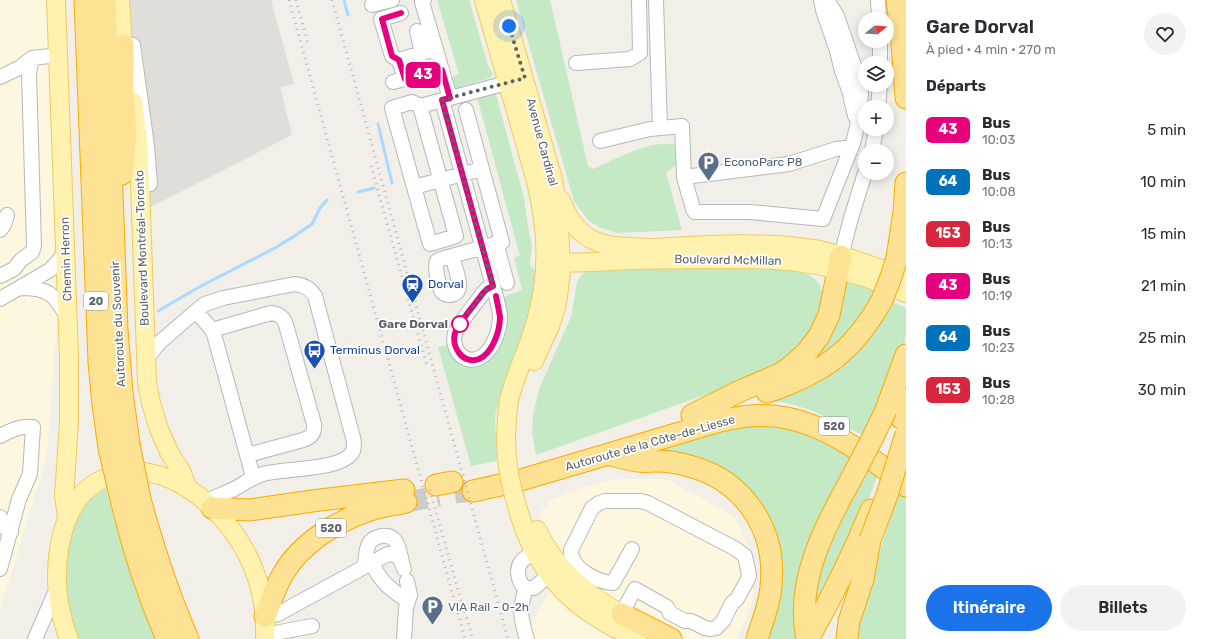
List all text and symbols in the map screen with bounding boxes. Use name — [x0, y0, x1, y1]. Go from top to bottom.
north arrow — [858, 12, 894, 48]
map controls — [858, 12, 894, 180]
button: heart — [1144, 13, 1186, 55]
text: Gare Dorval — [926, 15, 1034, 38]
your location — [499, 16, 519, 36]
text: À pied · 4 min · 270 m — [926, 42, 1056, 57]
button: layers — [858, 56, 894, 92]
line badge: 43 — [405, 62, 441, 88]
text: 43 — [414, 66, 432, 83]
text: Départs — [926, 77, 986, 95]
street label: Avenue Cardinal — [523, 96, 561, 188]
button: + — [858, 100, 894, 136]
text: Bus — [982, 114, 1010, 132]
text: 43 — [939, 121, 957, 138]
text: 5 min — [1147, 121, 1186, 139]
text: 10:03 — [982, 132, 1015, 147]
button: − — [858, 144, 894, 180]
parking icon: EconoParc P8 — [696, 149, 722, 182]
place label: EconoParc P8 — [724, 155, 802, 169]
text: Bus — [982, 166, 1010, 184]
street label: Boulevard Montréal-Toronto — [132, 170, 152, 326]
text: 64 — [939, 173, 957, 190]
text: 10 min — [1140, 173, 1186, 191]
text: 10:08 — [982, 184, 1016, 199]
street label: Chemin Herron — [58, 217, 74, 301]
text: Bus — [982, 218, 1010, 236]
text: 153 — [935, 225, 961, 242]
text: 15 min — [1141, 225, 1186, 243]
text: 10:13 — [982, 236, 1013, 251]
street label: Boulevard McMillan — [674, 252, 782, 268]
street label: Autoroute du Souvenir — [108, 260, 128, 387]
text: Bus — [982, 270, 1010, 288]
station icon: Dorval — [399, 271, 425, 304]
place label: Dorval — [428, 277, 464, 291]
text: 43 — [939, 277, 957, 294]
text: 21 min — [1141, 277, 1186, 295]
text: 10:19 — [982, 288, 1012, 303]
road number: 20 — [84, 292, 108, 310]
marker: Gare Dorval — [451, 315, 469, 333]
place label: Gare Dorval — [378, 317, 448, 331]
text: Bus — [982, 322, 1010, 340]
text: 64 — [939, 329, 957, 346]
text: 25 min — [1139, 329, 1186, 347]
bus stop icon: Terminus Dorval — [302, 337, 328, 370]
text: 10:23 — [982, 340, 1015, 355]
place label: Terminus Dorval — [330, 343, 420, 357]
text: Bus — [982, 374, 1010, 392]
text: 153 — [935, 381, 961, 398]
text: 30 min — [1138, 381, 1186, 399]
text: 10:28 — [982, 392, 1015, 407]
street label: Autoroute de la Côte-de-Liesse — [564, 412, 737, 474]
road number: 520 — [819, 417, 849, 435]
road number: 520 — [316, 519, 346, 537]
button: Itinéraire — [926, 585, 1052, 631]
button: Billets — [1060, 585, 1186, 631]
parking icon: VIA Rail - 0-2h — [419, 594, 445, 627]
place label: VIA Rail - 0-2h — [448, 600, 529, 614]

